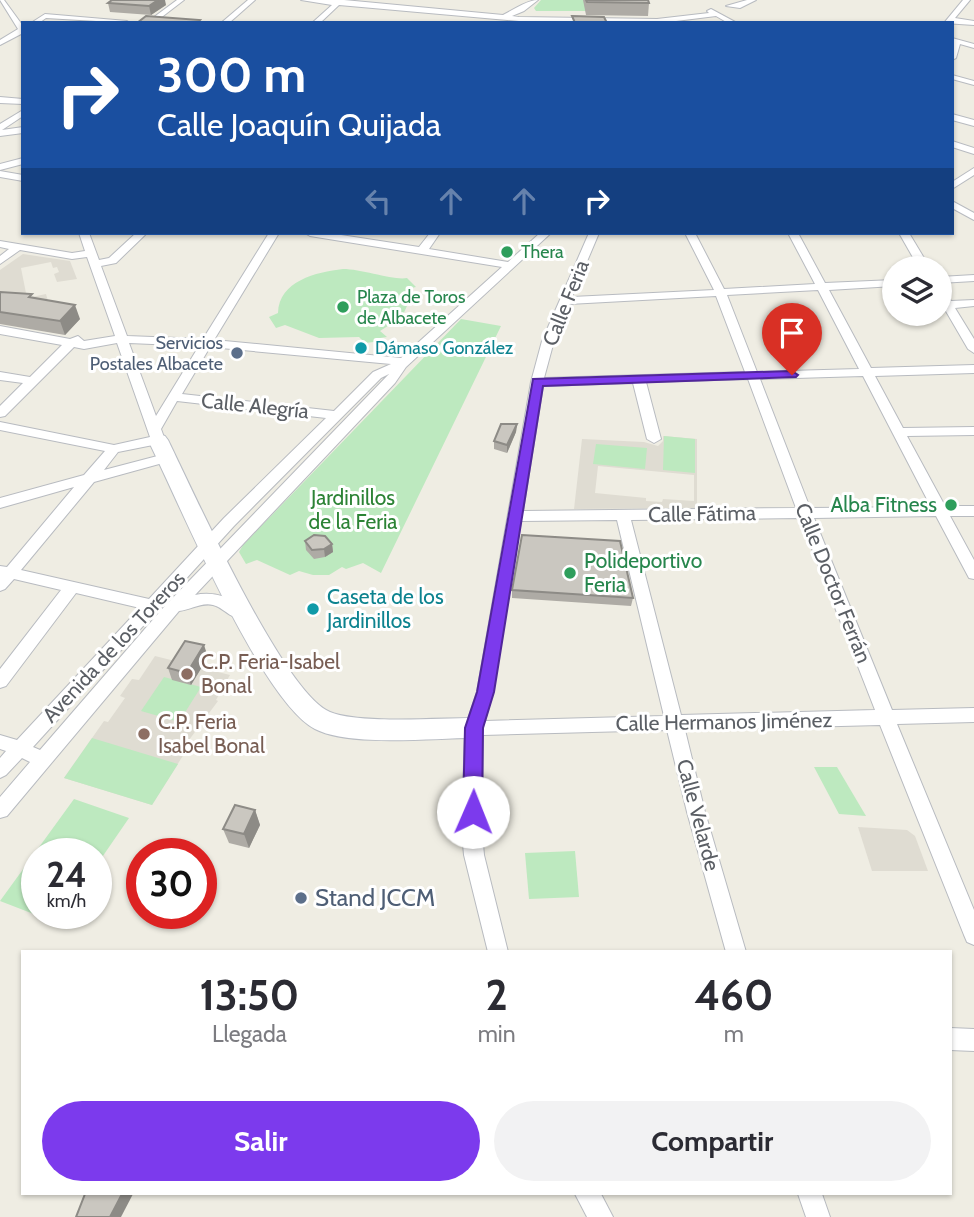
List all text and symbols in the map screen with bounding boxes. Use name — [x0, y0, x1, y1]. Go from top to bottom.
text: 300 m — [157, 45, 306, 104]
icon: right — [42, 49, 133, 140]
text: Calle Joaquín Quijada — [157, 105, 441, 144]
icon: left — [359, 182, 397, 220]
icon: ahead — [432, 182, 470, 220]
icon: ahead — [505, 182, 543, 220]
icon: right — [578, 182, 616, 220]
place label: Thera — [521, 241, 564, 263]
marker: Thera — [499, 244, 515, 260]
street label: Calle Feria — [537, 256, 594, 349]
map controls — [882, 256, 952, 326]
button: layers — [882, 256, 952, 326]
place label: Plaza de Toros de Albacete — [357, 286, 465, 329]
marker: Plaza de Toros de Albacete — [335, 299, 351, 315]
pin — [762, 303, 822, 375]
icon: arrive — [773, 314, 811, 352]
place label: Servicios Postales Albacete — [90, 332, 223, 375]
place label: Dámaso González — [375, 337, 514, 359]
marker: Dámaso González — [353, 340, 369, 356]
marker: Servicios Postales Albacete — [229, 345, 245, 361]
street label: Calle Alegría — [200, 387, 310, 424]
park label: Jardinillos de la Feria — [309, 485, 397, 534]
place label: Alba Fitness — [831, 492, 937, 517]
marker: Alba Fitness — [943, 497, 959, 513]
street label: Calle Doctor Ferrán — [790, 499, 877, 666]
street label: Calle Fátima — [648, 500, 756, 527]
place label: Polideportivo Feria — [584, 548, 702, 597]
marker: Polideportivo Feria — [562, 565, 578, 581]
street label: Avenida de los Toreros — [37, 566, 190, 727]
place label: Caseta de los Jardinillos — [326, 584, 444, 633]
marker: Caseta de los Jardinillos — [305, 601, 321, 617]
place label: C.P. Feria-Isabel Bonal — [201, 649, 340, 698]
marker: C.P. Feria-Isabel Bonal — [179, 666, 195, 682]
street label: Calle Hermanos Jiménez — [615, 707, 833, 736]
place label: C.P. Feria Isabel Bonal — [158, 709, 265, 758]
marker: C.P. Feria Isabel Bonal — [136, 726, 152, 742]
street label: Calle Velarde — [672, 756, 725, 874]
position arrow — [436, 775, 510, 849]
speed limit sign: 30 — [126, 838, 217, 929]
text: 24 — [46, 853, 87, 896]
place label: Stand JCCM — [315, 883, 435, 912]
text: km/h — [47, 890, 86, 912]
marker: Stand JCCM — [293, 890, 309, 906]
text: 13:50 — [200, 969, 299, 1021]
text: 2 — [486, 969, 508, 1021]
text: 460 — [694, 969, 773, 1021]
text: Llegada — [212, 1020, 287, 1048]
text: min — [478, 1020, 516, 1048]
text: m — [724, 1020, 744, 1048]
button: Salir — [42, 1101, 480, 1181]
button: Compartir — [494, 1101, 931, 1181]

